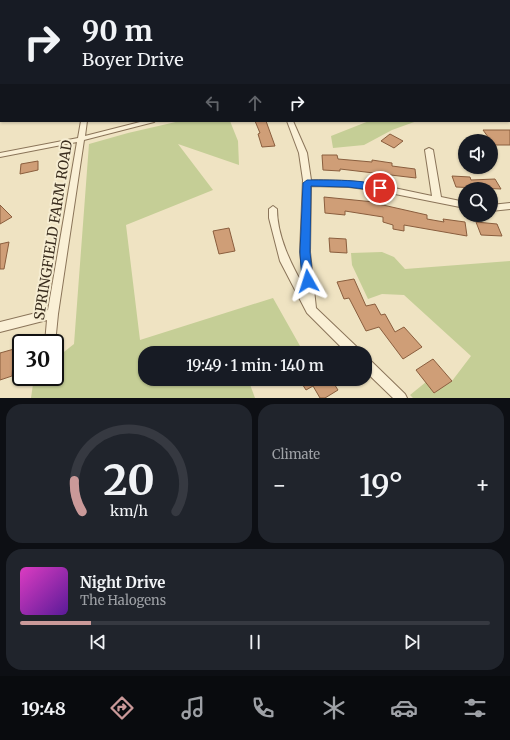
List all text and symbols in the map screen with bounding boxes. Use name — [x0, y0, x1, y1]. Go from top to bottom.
text: 90 m — [82, 13, 153, 49]
icon: right — [16, 16, 68, 68]
text: Boyer Drive — [82, 48, 184, 71]
icon: left — [202, 92, 224, 114]
icon: ahead — [244, 92, 266, 114]
icon: right — [286, 92, 308, 114]
map controls — [458, 134, 498, 222]
button: sound — [458, 134, 498, 174]
street label: SPRINGFIELD FARM ROAD — [30, 138, 76, 321]
pin — [363, 171, 397, 205]
icon: arrive — [369, 177, 391, 199]
button: search — [458, 182, 498, 222]
position arrow — [287, 260, 329, 302]
speed limit sign: 30 — [12, 334, 64, 386]
text: 19:49 · 1 min · 140 m — [186, 356, 324, 375]
text: Climate — [272, 446, 320, 463]
text: 20 — [103, 453, 155, 505]
text: 19° — [359, 466, 403, 504]
text: − — [272, 471, 287, 499]
text: + — [475, 471, 490, 499]
text: km/h — [110, 501, 148, 519]
text: Night Drive — [80, 573, 165, 592]
text: The Halogens — [80, 592, 166, 609]
icon: previous — [87, 631, 109, 653]
icon: pause — [244, 631, 266, 653]
icon: next — [401, 631, 423, 653]
icon: directions — [108, 694, 136, 722]
icon: music — [179, 694, 207, 722]
icon: phone — [249, 694, 277, 722]
icon: climate — [320, 694, 348, 722]
icon: car — [390, 694, 418, 722]
icon: filters — [461, 694, 489, 722]
text: 19:48 — [21, 697, 66, 720]

